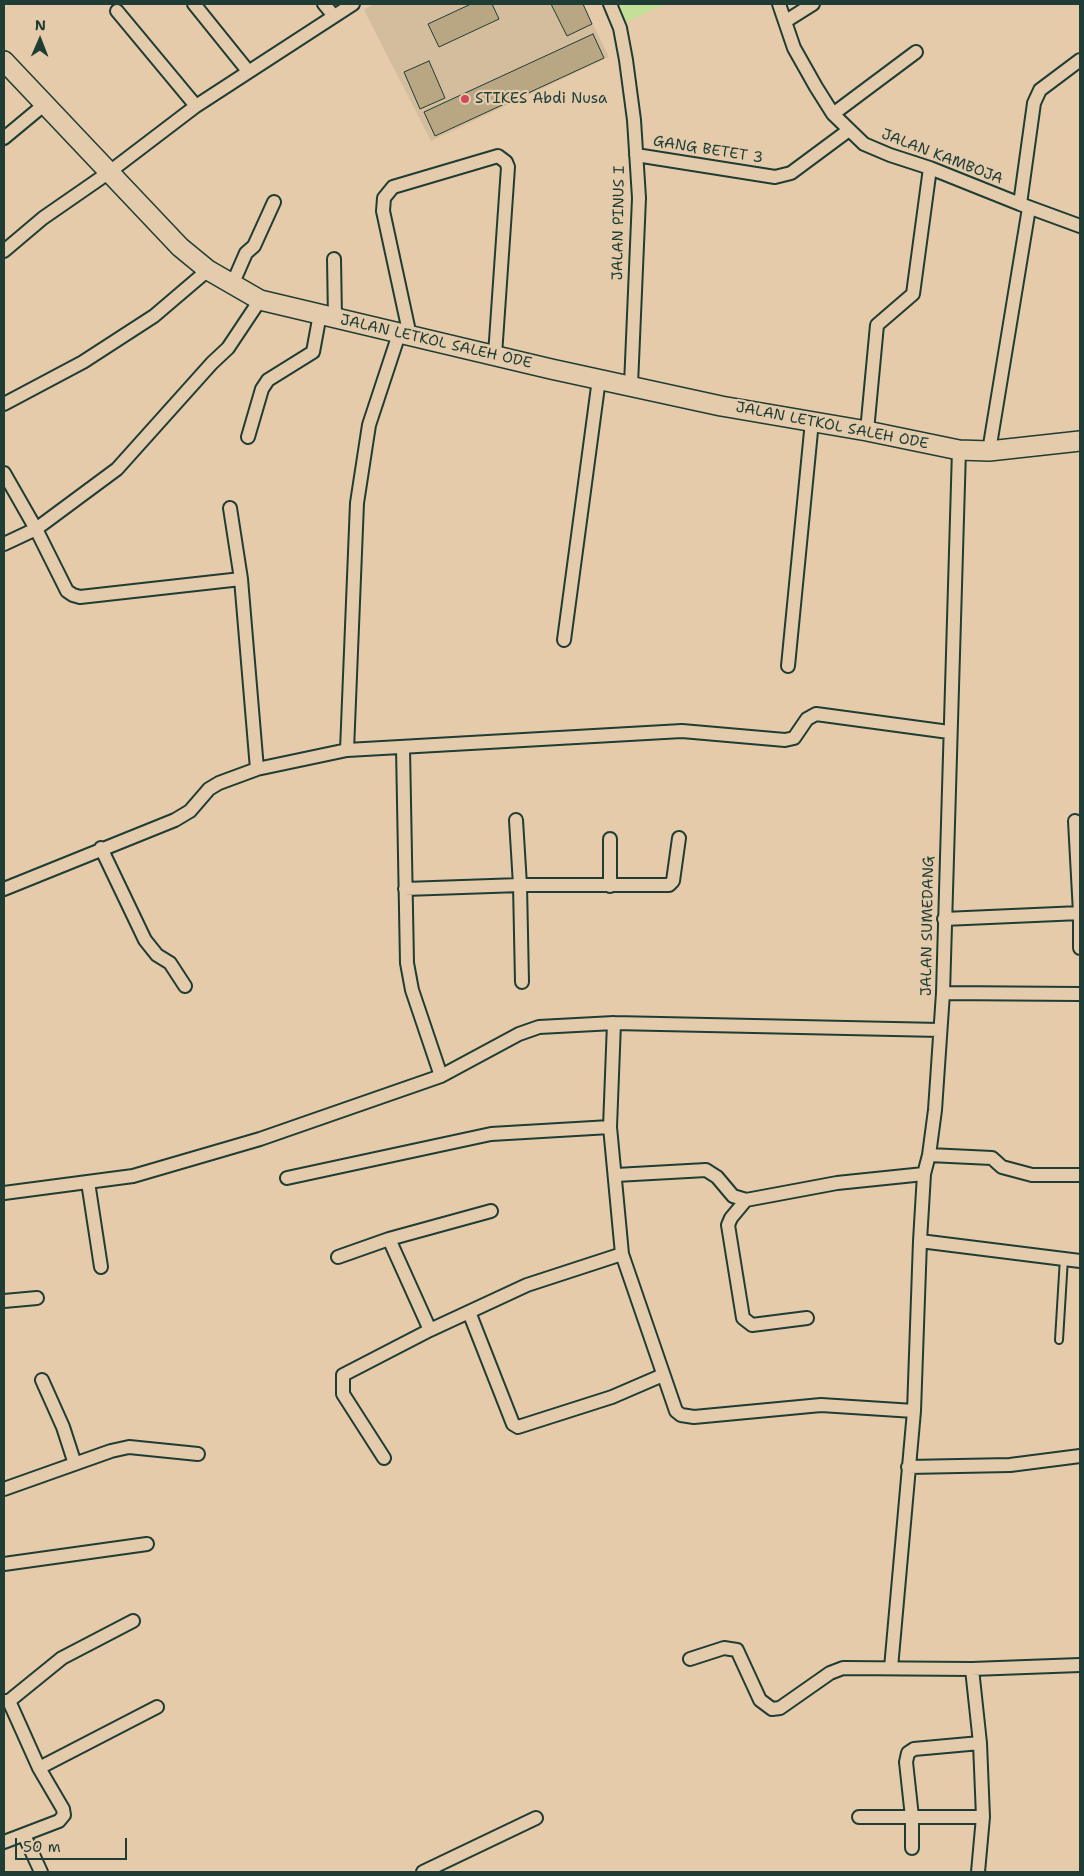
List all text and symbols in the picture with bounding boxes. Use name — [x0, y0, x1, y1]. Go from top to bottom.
north arrow — [15, 15, 65, 65]
text: N — [35, 16, 46, 34]
place label: STIKES Abdi Nusa — [475, 90, 607, 108]
marker: STIKES Abdi Nusa — [459, 93, 471, 105]
street label: JALAN KAMBOJA — [879, 126, 1005, 188]
street label: GANG BETET 3 — [652, 132, 764, 168]
street label: JALAN PINUS I — [609, 166, 629, 280]
street label: JALAN LETKOL SALEH ODE — [338, 311, 534, 373]
street label: JALAN LETKOL SALEH ODE — [734, 398, 930, 454]
street label: JALAN SUMEDANG — [918, 856, 938, 996]
scale bar — [18, 1828, 130, 1860]
text: 50 m — [23, 1837, 61, 1857]

